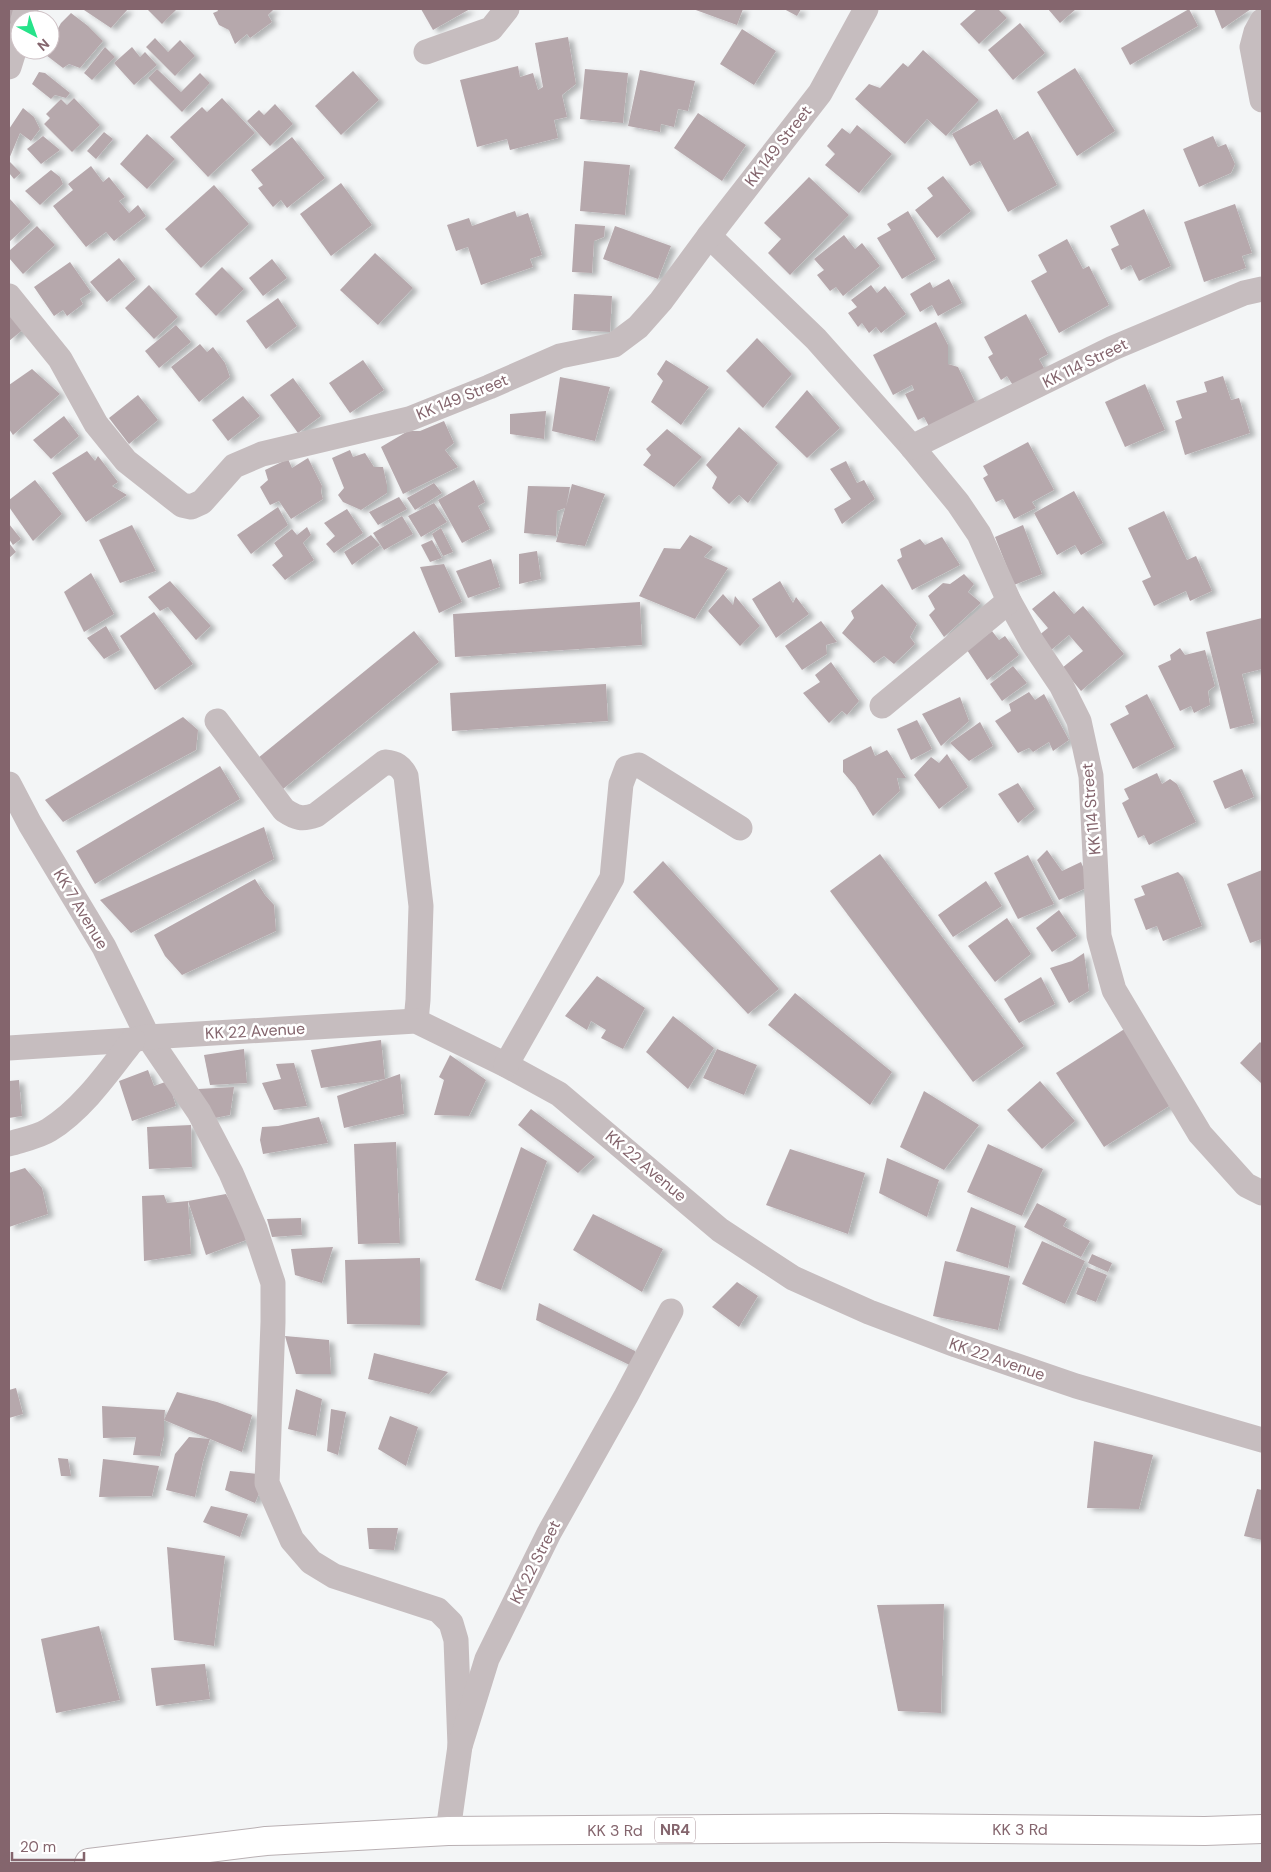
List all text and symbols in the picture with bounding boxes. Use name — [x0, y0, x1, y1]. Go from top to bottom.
north arrow — [10, 10, 60, 60]
text: N — [34, 35, 53, 55]
street label: KK 149 Street — [740, 101, 816, 191]
street label: KK 114 Street — [1039, 333, 1131, 393]
street label: KK 149 Street — [413, 369, 511, 425]
street label: KK 114 Street — [1077, 762, 1105, 856]
street label: KK 7 Avenue — [49, 865, 113, 953]
street label: KK 22 Avenue — [205, 1018, 305, 1044]
street label: KK 22 Avenue — [601, 1126, 691, 1206]
street label: KK 22 Avenue — [946, 1333, 1048, 1385]
street label: KK 22 Street — [505, 1517, 565, 1607]
road number: NR4 — [655, 1818, 695, 1842]
street label: KK 3 Rd — [992, 1819, 1048, 1840]
street label: KK 3 Rd — [587, 1820, 643, 1841]
scale bar — [12, 1830, 85, 1862]
text: 20 m — [20, 1837, 56, 1857]

